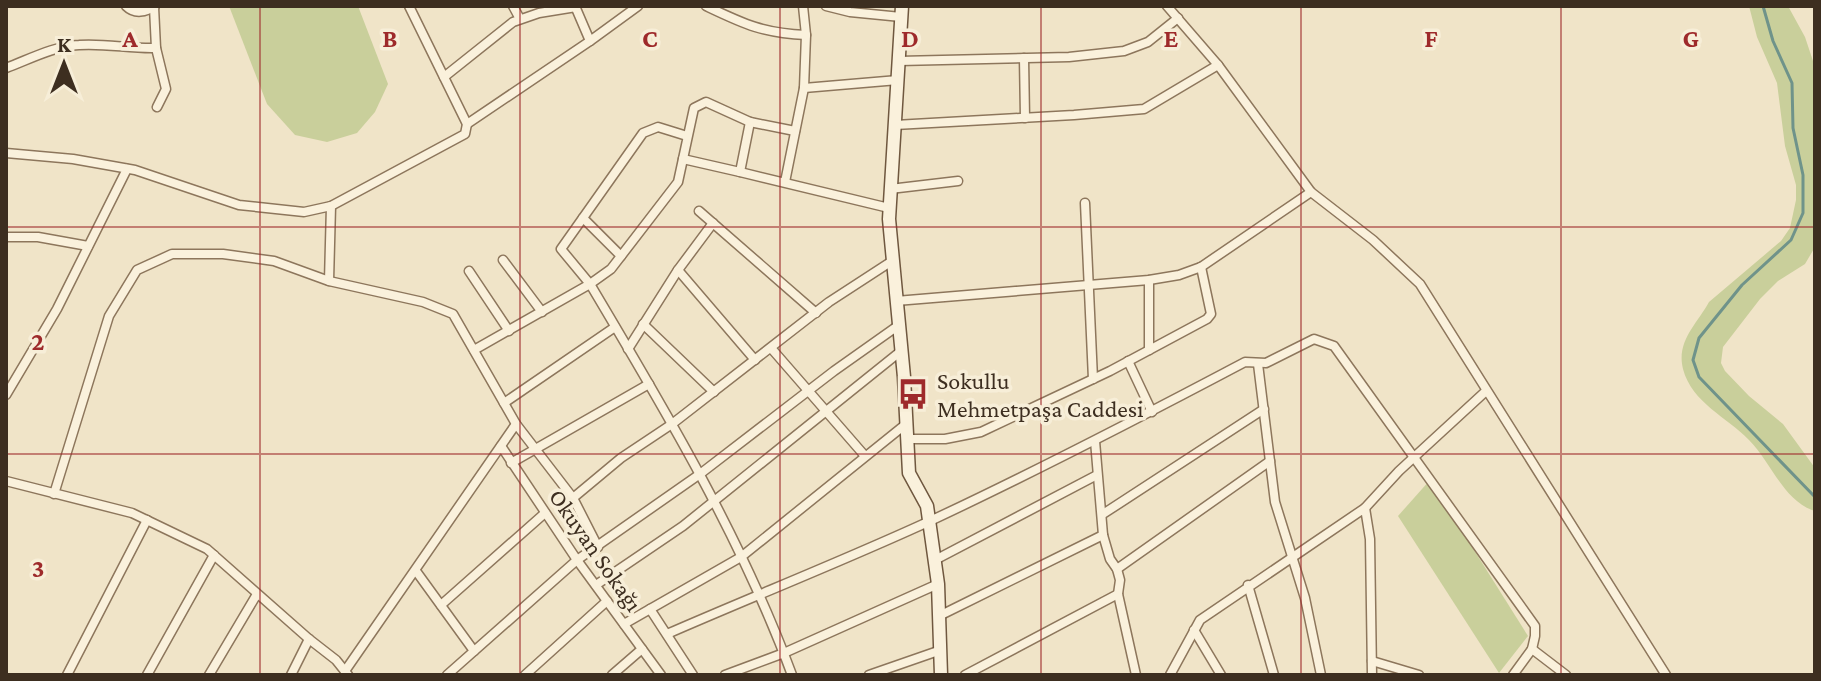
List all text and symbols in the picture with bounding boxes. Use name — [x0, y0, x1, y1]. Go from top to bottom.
north arrow — [24, 24, 104, 104]
text: A — [121, 24, 138, 53]
text: B — [382, 24, 398, 53]
text: C — [642, 24, 658, 53]
text: D — [901, 24, 919, 53]
text: E — [1164, 24, 1179, 53]
text: F — [1424, 24, 1438, 53]
text: G — [1683, 24, 1699, 53]
text: K — [57, 32, 72, 57]
text: 2 — [31, 327, 45, 356]
place label: Sokullu Mehmetpaşa Caddesi — [937, 367, 1144, 422]
bus stop icon: Sokullu Mehmetpaşa Caddesi — [896, 377, 930, 411]
street label: Okuyan Sokağı — [544, 484, 648, 616]
text: 3 — [32, 554, 44, 583]

